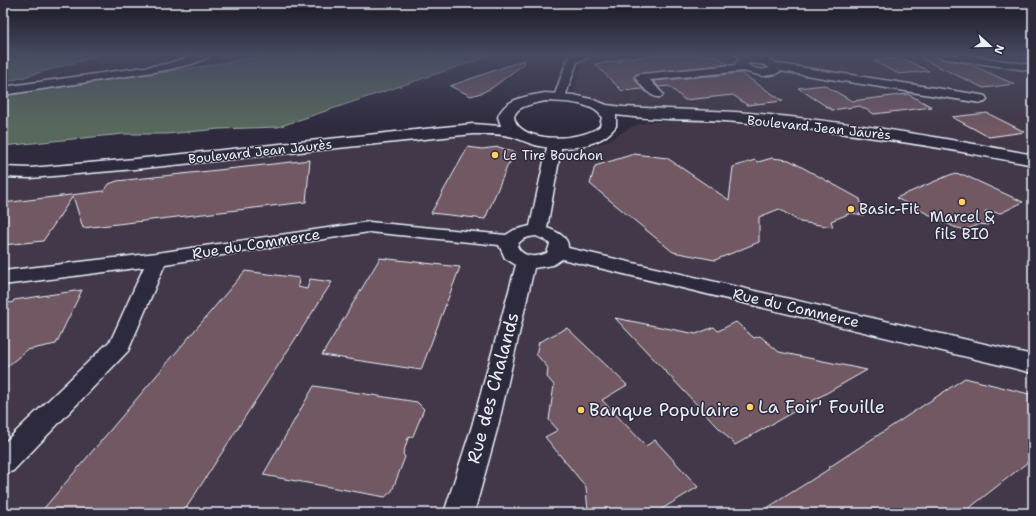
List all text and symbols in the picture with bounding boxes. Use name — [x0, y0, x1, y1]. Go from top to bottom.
north arrow — [970, 26, 1010, 66]
text: N — [990, 43, 1007, 56]
street label: Boulevard Jean Jaurès — [746, 111, 892, 143]
street label: Boulevard Jean Jaurès — [187, 135, 333, 167]
place label: Le Tire Bouchon — [503, 147, 603, 164]
marker: Le Tire Bouchon — [490, 150, 500, 160]
marker: Marcel & fils BIO — [957, 197, 967, 207]
place label: Basic-Fit — [859, 199, 920, 219]
marker: Basic-Fit — [846, 204, 856, 214]
place label: Marcel & fils BIO — [930, 207, 995, 244]
street label: Rue du Commerce — [191, 224, 321, 264]
street label: Rue du Commerce — [731, 284, 861, 332]
street label: Rue des Chalands — [461, 310, 525, 466]
place label: La Foir' Fouille — [758, 395, 885, 419]
place label: Banque Populaire — [589, 398, 739, 422]
marker: La Foir' Fouille — [745, 402, 755, 412]
marker: Banque Populaire — [576, 405, 586, 415]

